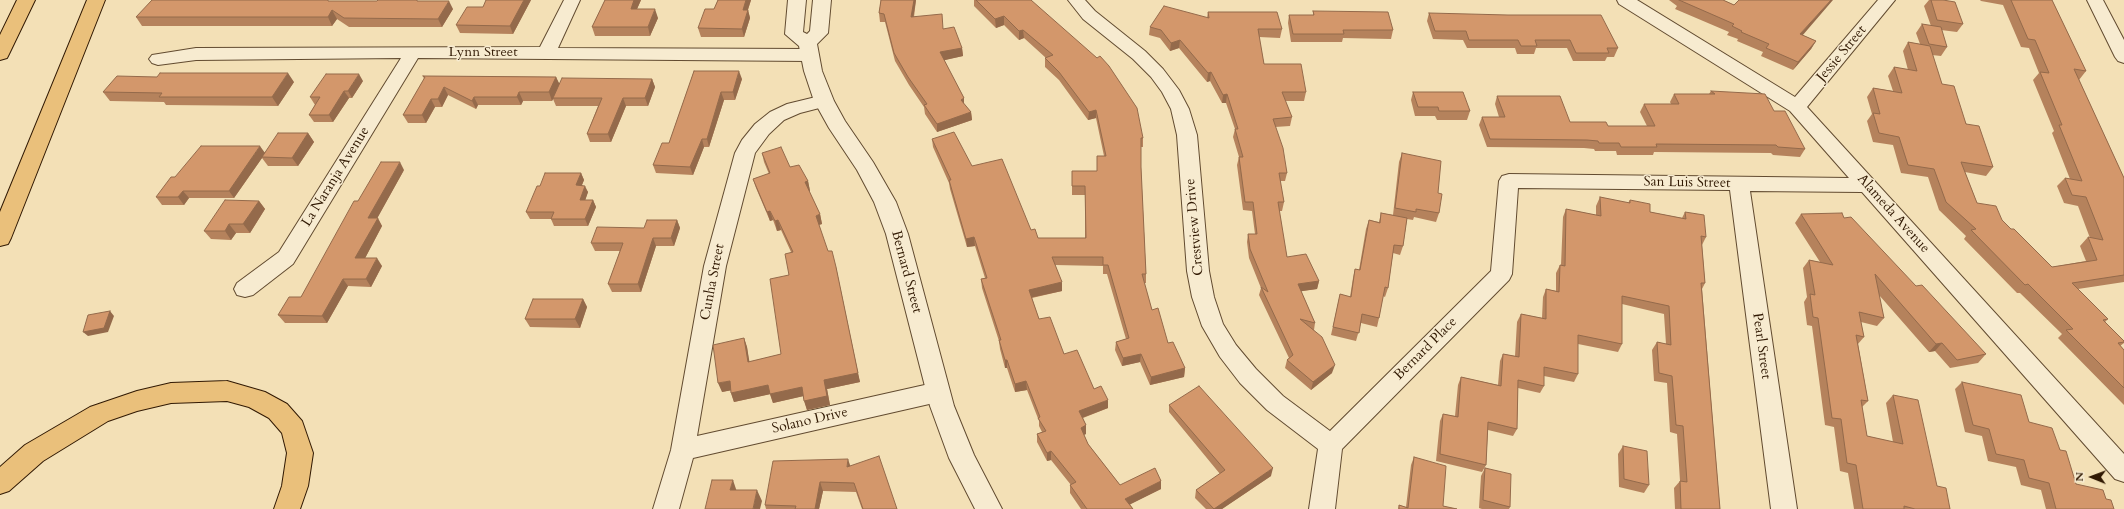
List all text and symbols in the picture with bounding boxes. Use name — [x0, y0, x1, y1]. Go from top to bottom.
street label: Jessie Street — [1814, 22, 1870, 86]
street label: Lynn Street — [448, 45, 518, 61]
street label: La Naranja Avenue — [299, 124, 373, 230]
street label: Alameda Avenue — [1853, 171, 1933, 257]
street label: San Luis Street — [1643, 174, 1731, 192]
street label: Crestview Drive — [1182, 178, 1208, 276]
street label: Bernard Street — [887, 229, 925, 315]
street label: Cunha Street — [697, 242, 729, 322]
street label: Pearl Street — [1748, 312, 1774, 380]
street label: Bernard Place — [1391, 314, 1461, 384]
street label: Solano Drive — [770, 404, 850, 438]
north arrow — [2072, 457, 2112, 497]
text: N — [2072, 472, 2087, 482]

